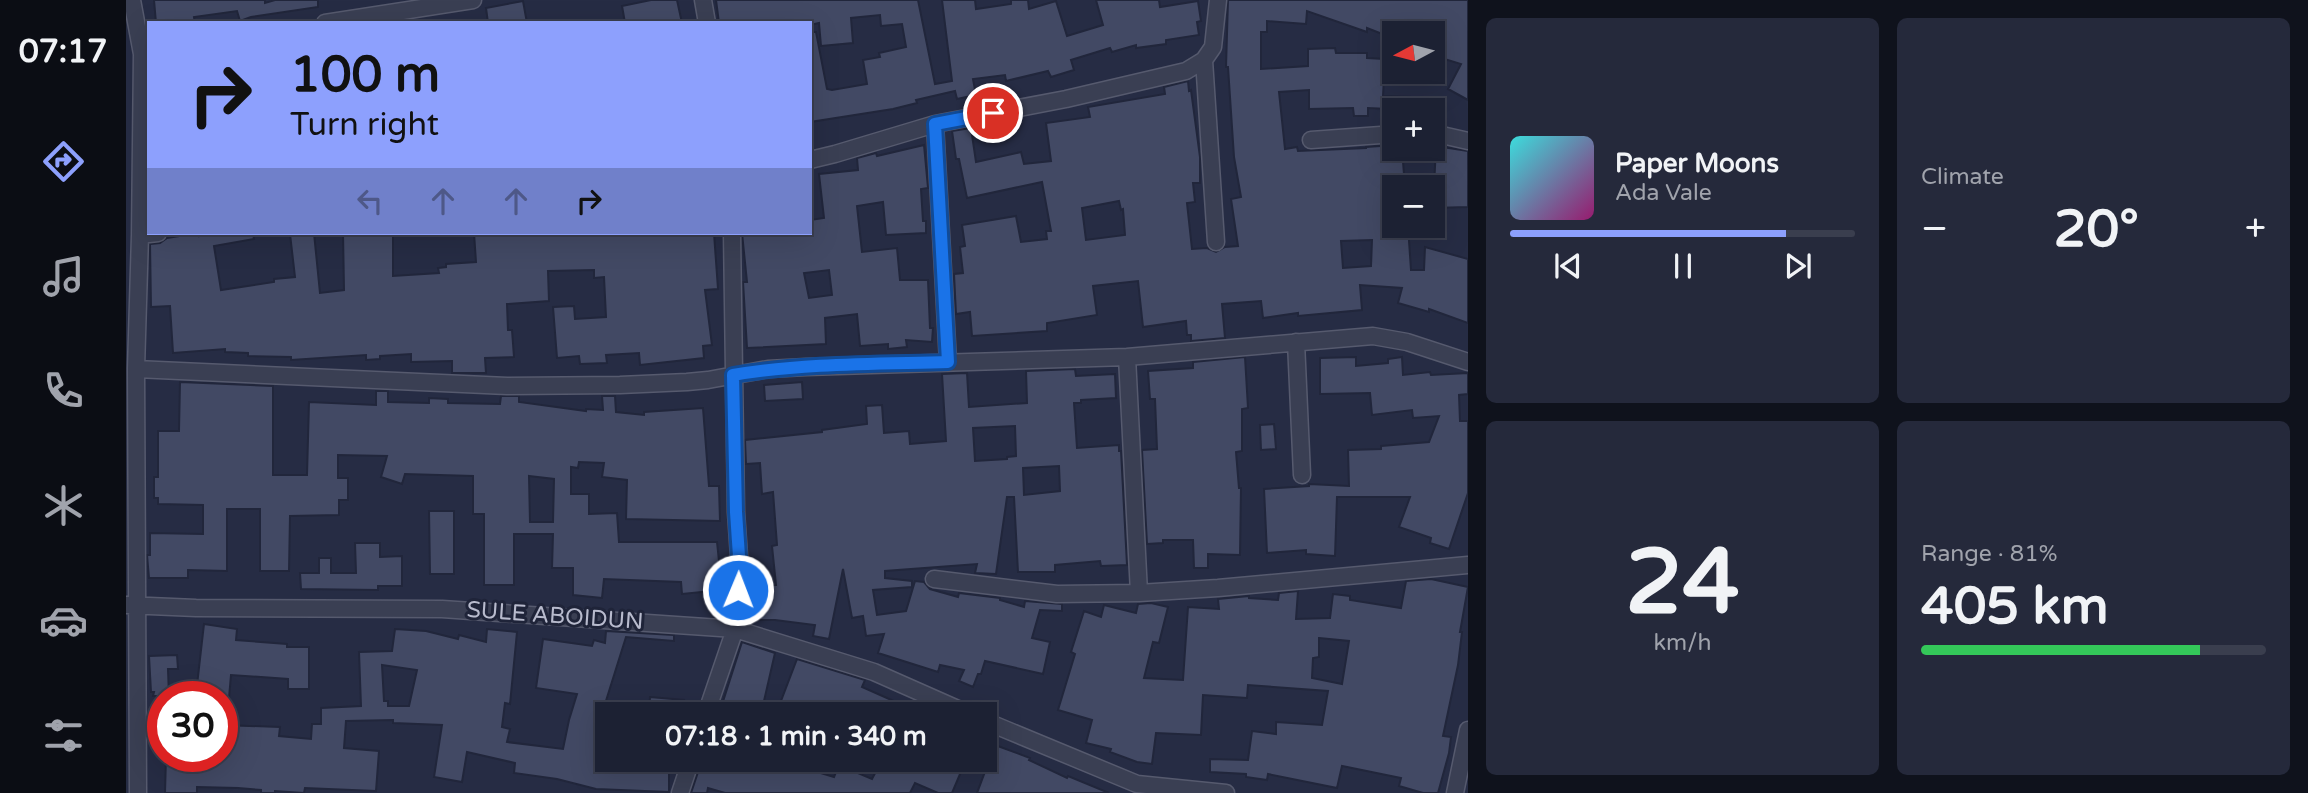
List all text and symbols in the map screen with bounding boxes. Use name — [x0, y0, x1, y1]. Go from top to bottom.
north arrow — [1382, 21, 1446, 84]
map controls — [1382, 21, 1445, 238]
text: 07:17 — [19, 33, 107, 71]
text: 100 m — [290, 46, 440, 105]
icon: right — [175, 49, 266, 140]
pin — [963, 83, 1023, 143]
icon: arrive — [974, 94, 1012, 132]
button: + — [1382, 98, 1445, 161]
text: Turn right — [290, 106, 439, 144]
icon: directions — [39, 137, 88, 186]
text: Paper Moons — [1615, 148, 1779, 179]
text: Climate — [1921, 163, 2004, 191]
button: − — [1382, 175, 1445, 238]
text: Ada Vale — [1615, 179, 1712, 207]
icon: left — [351, 182, 389, 220]
icon: ahead — [424, 182, 462, 220]
icon: ahead — [497, 182, 535, 220]
icon: right — [570, 182, 608, 220]
text: 20° — [2054, 198, 2139, 261]
text: − — [1921, 206, 1948, 252]
text: + — [2245, 206, 2266, 252]
icon: previous — [1549, 247, 1587, 285]
icon: pause — [1664, 247, 1702, 285]
icon: next — [1779, 247, 1817, 285]
icon: music — [39, 252, 88, 301]
icon: phone — [39, 366, 88, 415]
icon: climate — [39, 481, 88, 530]
text: 24 — [1625, 528, 1740, 638]
text: Range · 81% — [1921, 540, 2057, 568]
position arrow — [701, 553, 775, 627]
text: 405 km — [1921, 575, 2109, 638]
icon: car — [39, 596, 88, 645]
street label: SULE ABOIDUN — [466, 596, 644, 636]
text: km/h — [1654, 629, 1711, 657]
speed limit sign: 30 — [147, 681, 238, 772]
icon: filters — [39, 711, 88, 760]
text: 07:18 · 1 min · 340 m — [665, 721, 927, 752]

